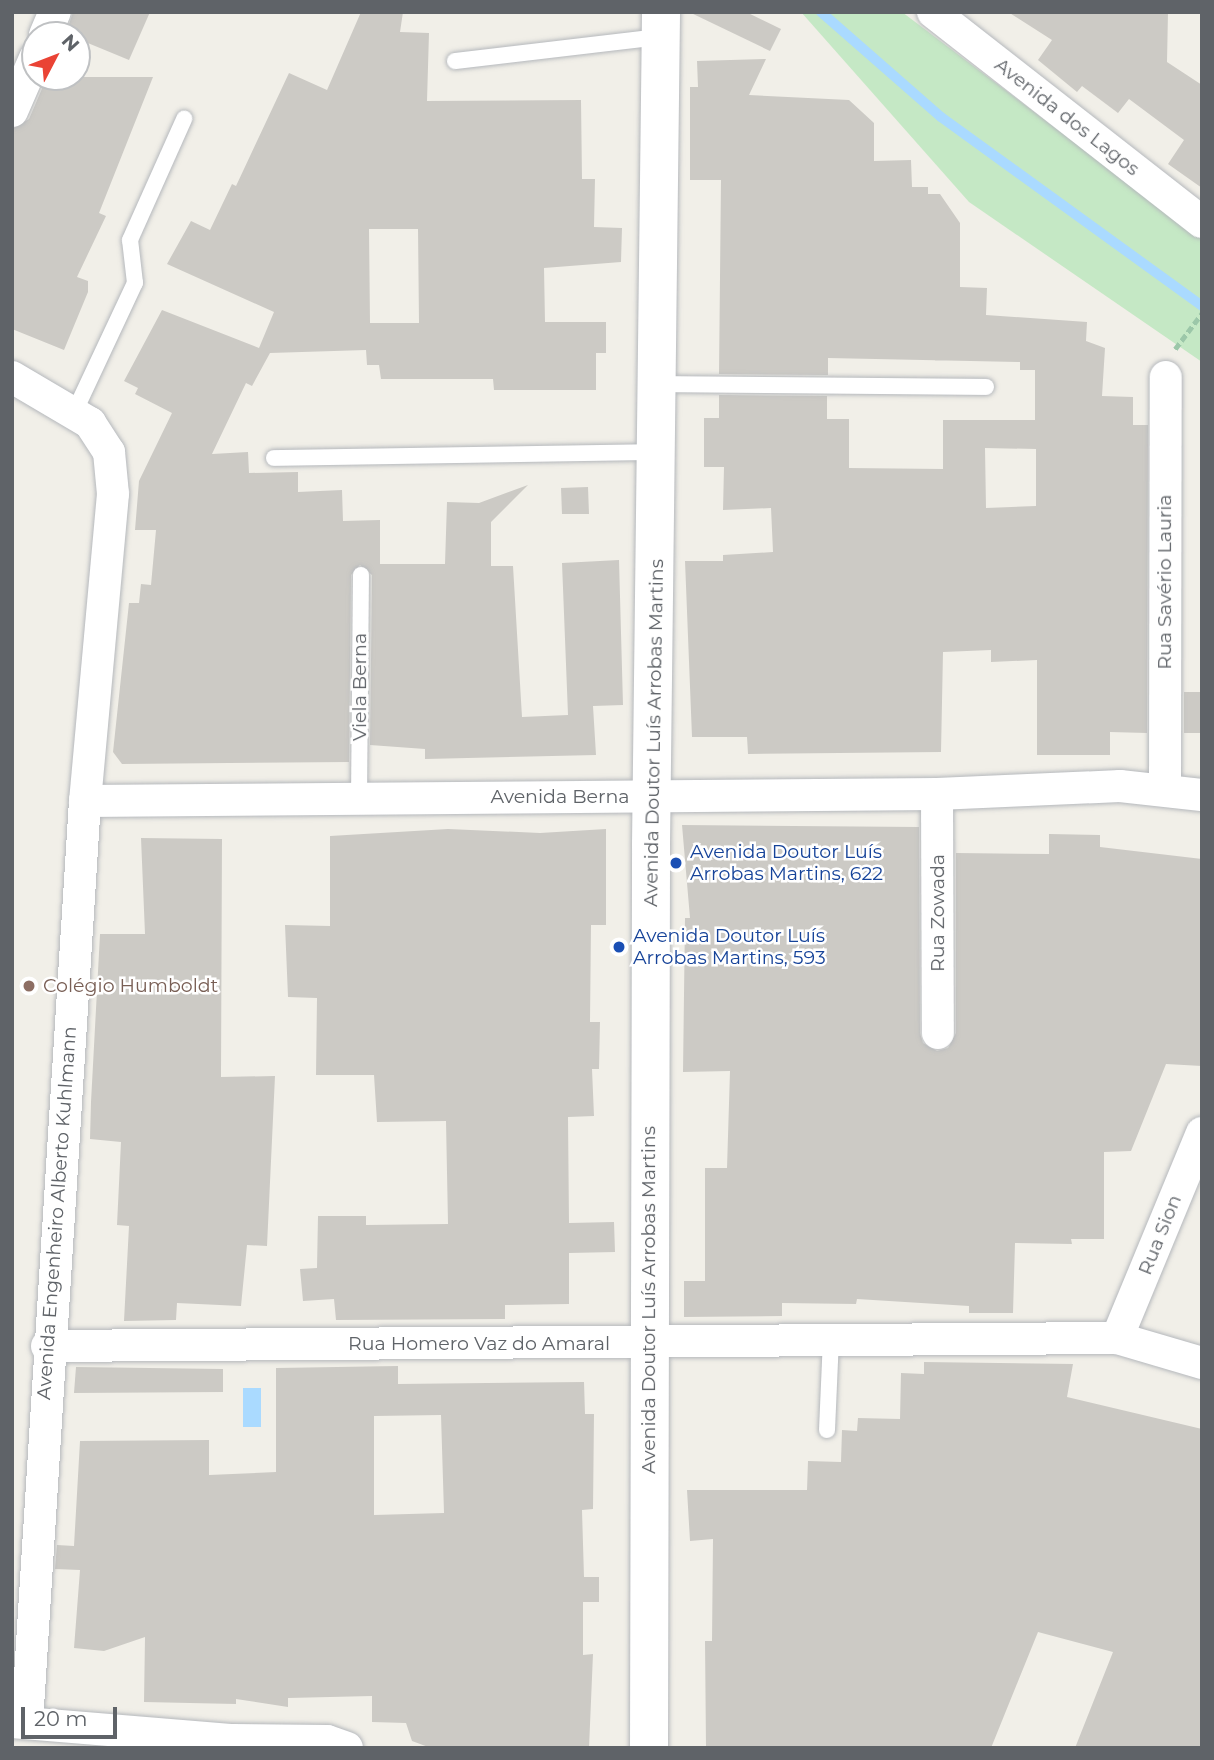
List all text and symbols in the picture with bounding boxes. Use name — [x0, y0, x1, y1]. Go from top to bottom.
north arrow — [21, 21, 91, 91]
text: N — [57, 30, 84, 56]
street label: Avenida dos Lagos — [990, 53, 1144, 181]
street label: Rua Savério Lauria — [1154, 494, 1176, 670]
street label: Avenida Doutor Luís Arrobas Martins — [640, 559, 668, 907]
street label: Viela Berna — [349, 633, 371, 741]
street label: Avenida Berna — [491, 786, 629, 808]
place label: Avenida Doutor Luís Arrobas Martins, 622 — [690, 841, 883, 885]
street label: Rua Zowada — [927, 854, 949, 972]
marker: Avenida Doutor Luís Arrobas Martins, 622 — [668, 855, 684, 871]
place label: Avenida Doutor Luís Arrobas Martins, 593 — [633, 925, 826, 969]
marker: Avenida Doutor Luís Arrobas Martins, 593 — [611, 939, 627, 955]
place label: Colégio Humboldt — [43, 975, 218, 997]
marker: Colégio Humboldt — [21, 978, 37, 994]
street label: Avenida Engenheiro Alberto Kuhlmann — [33, 1025, 81, 1401]
street label: Avenida Doutor Luís Arrobas Martins — [638, 1126, 660, 1474]
street label: Rua Sion — [1134, 1192, 1186, 1278]
street label: Rua Homero Vaz do Amaral — [348, 1333, 610, 1355]
scale bar — [24, 1694, 121, 1738]
text: 20 m — [34, 1706, 88, 1731]

